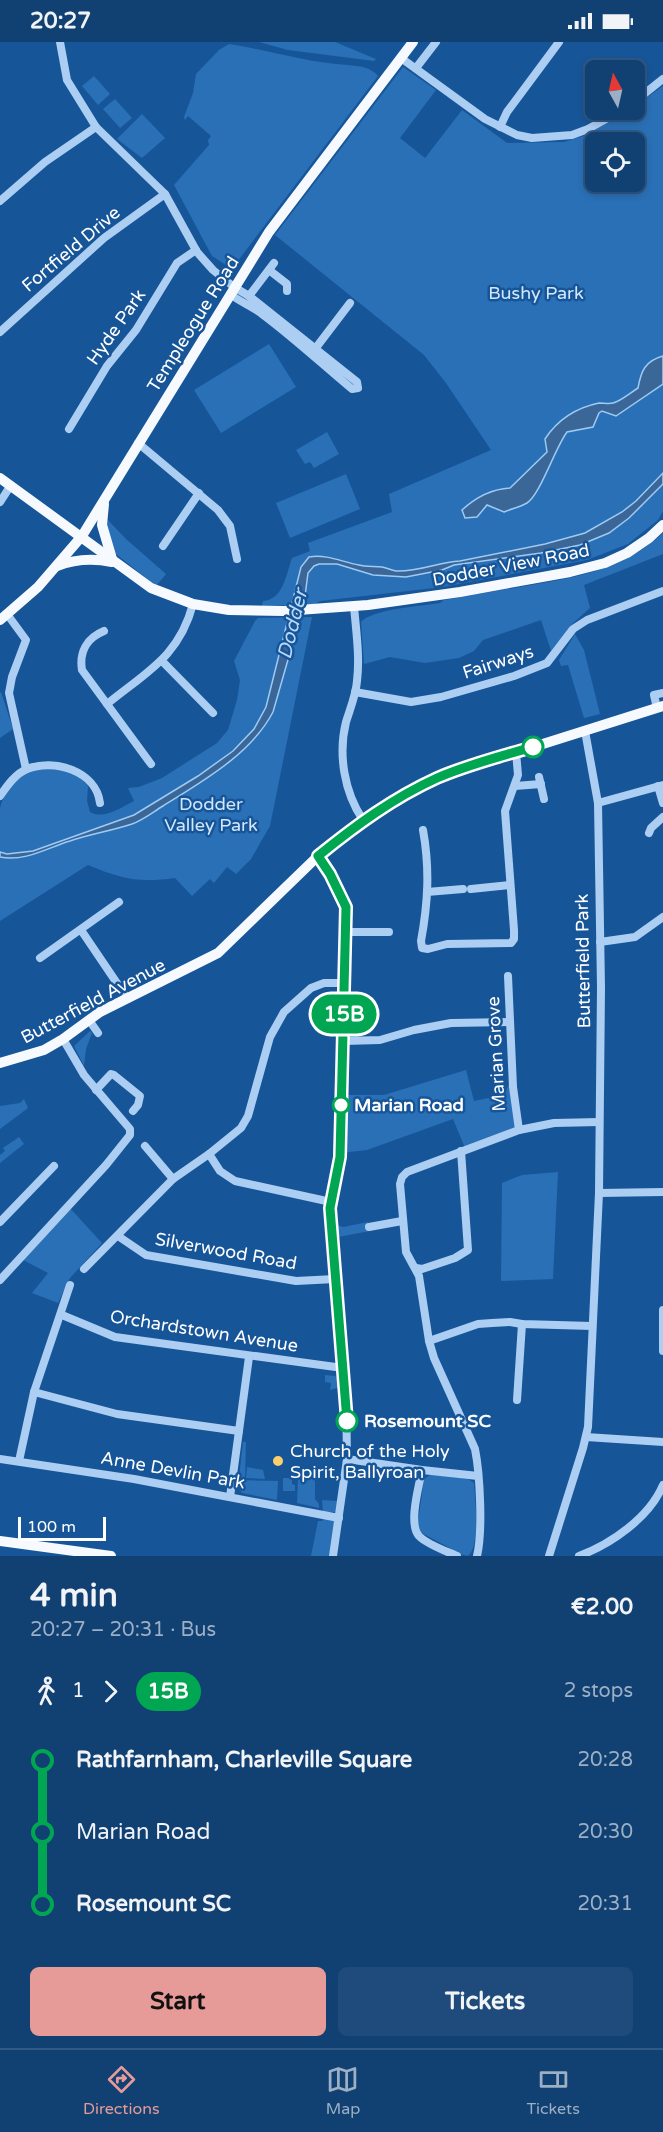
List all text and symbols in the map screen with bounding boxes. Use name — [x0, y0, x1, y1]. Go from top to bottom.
text: 20:27 — [30, 8, 91, 34]
north arrow — [585, 60, 645, 120]
map controls — [585, 60, 645, 192]
button: locate — [585, 132, 645, 192]
street label: Fortfield Drive — [17, 202, 125, 296]
street label: Templeogue Road — [142, 252, 244, 396]
park label: Bushy Park — [488, 282, 584, 304]
street label: Hyde Park — [82, 285, 150, 369]
street label: Dodder View Road — [431, 539, 591, 591]
water label: Dodder — [273, 585, 314, 662]
street label: Fairways — [460, 640, 536, 684]
unlabelled marker — [522, 736, 544, 758]
park label: Dodder Valley Park — [164, 793, 258, 836]
street label: Butterfield Park — [571, 893, 595, 1029]
street label: Butterfield Avenue — [17, 954, 169, 1048]
line badge: 15B — [310, 994, 379, 1034]
street label: Marian Grove — [482, 996, 510, 1112]
text: 15B — [324, 1002, 364, 1027]
place label: Marian Road — [354, 1094, 464, 1116]
marker: Marian Road — [332, 1096, 350, 1114]
street label: Silverwood Road — [153, 1228, 299, 1274]
street label: Orchardstown Avenue — [108, 1305, 300, 1357]
marker: Rosemount SC — [336, 1410, 358, 1432]
place label: Rosemount SC — [364, 1410, 491, 1432]
place label: Church of the Holy Spirit, Ballyroan — [290, 1440, 450, 1483]
street label: Anne Devlin Park — [99, 1446, 247, 1494]
marker: Church of the Holy Spirit, Ballyroan — [271, 1454, 285, 1468]
scale bar — [18, 1514, 106, 1542]
text: 100 m — [27, 1517, 76, 1537]
text: 4 min — [30, 1576, 118, 1615]
text: €2.00 — [571, 1594, 633, 1620]
text: 20:27 – 20:31 · Bus — [30, 1618, 216, 1642]
icon: walk — [30, 1675, 63, 1708]
icon: forward — [94, 1675, 127, 1708]
text: 1 — [72, 1679, 85, 1703]
text: 15B — [148, 1679, 189, 1704]
text: 2 stops — [564, 1679, 633, 1703]
text: Rathfarnham, Charleville Square — [76, 1747, 412, 1773]
text: 20:28 — [578, 1748, 633, 1772]
text: Marian Road — [76, 1819, 210, 1845]
text: 20:30 — [578, 1820, 633, 1844]
text: Rosemount SC — [76, 1891, 231, 1917]
text: 20:31 — [578, 1892, 633, 1916]
button: Start — [30, 1967, 326, 2036]
button: Tickets — [338, 1967, 633, 2036]
tab: Directions — [83, 2063, 160, 2119]
tab: Map — [326, 2063, 360, 2119]
tab: Tickets — [526, 2063, 580, 2119]

